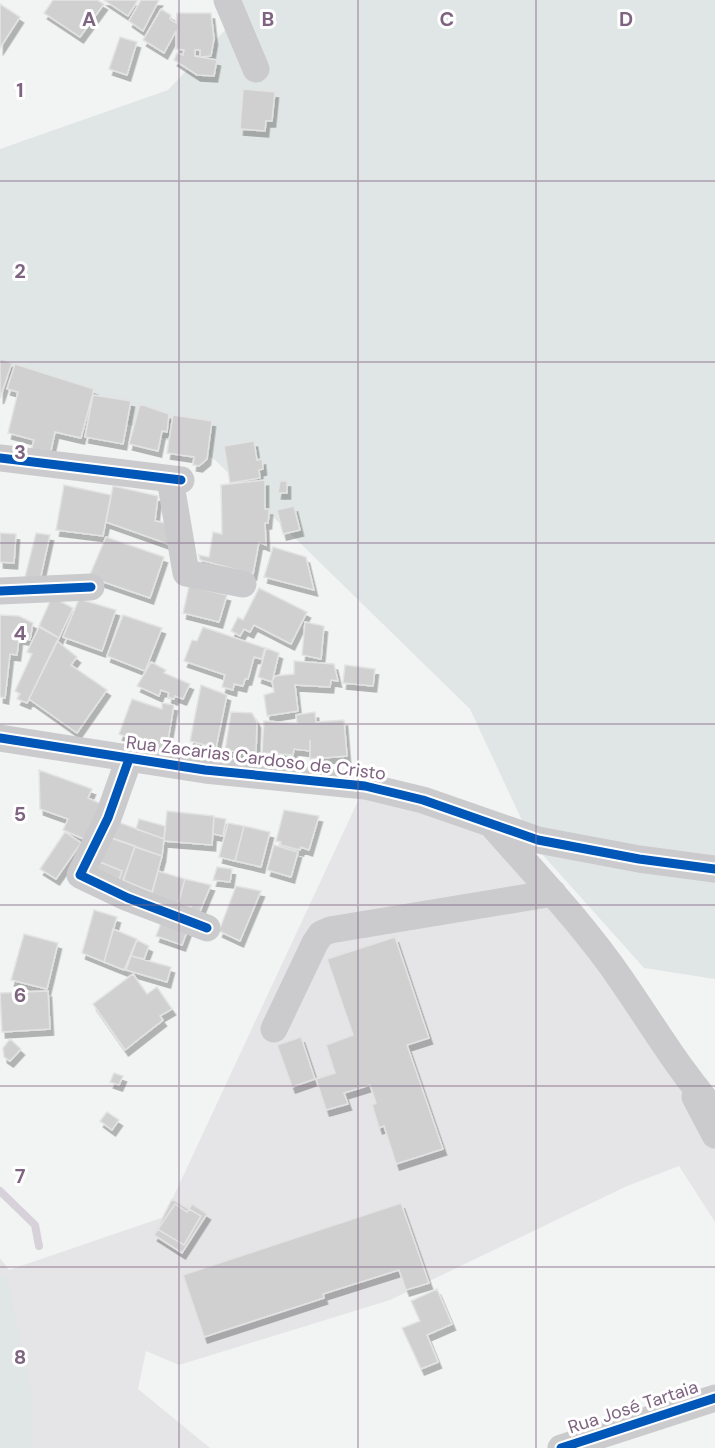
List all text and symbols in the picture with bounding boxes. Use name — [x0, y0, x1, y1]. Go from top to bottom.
text: A — [82, 6, 96, 32]
text: B — [262, 6, 274, 32]
text: C — [440, 6, 454, 32]
text: D — [619, 6, 633, 32]
text: 1 — [16, 77, 24, 103]
text: 2 — [14, 258, 26, 284]
text: 3 — [14, 439, 26, 465]
text: 4 — [14, 620, 27, 646]
street label: Rua Zacarias Cardoso de Cristo — [125, 730, 387, 786]
text: 5 — [14, 801, 26, 827]
text: 6 — [14, 982, 26, 1008]
text: 7 — [15, 1163, 26, 1189]
text: 8 — [14, 1344, 26, 1370]
street label: Rua José Tartaia — [565, 1375, 701, 1439]

